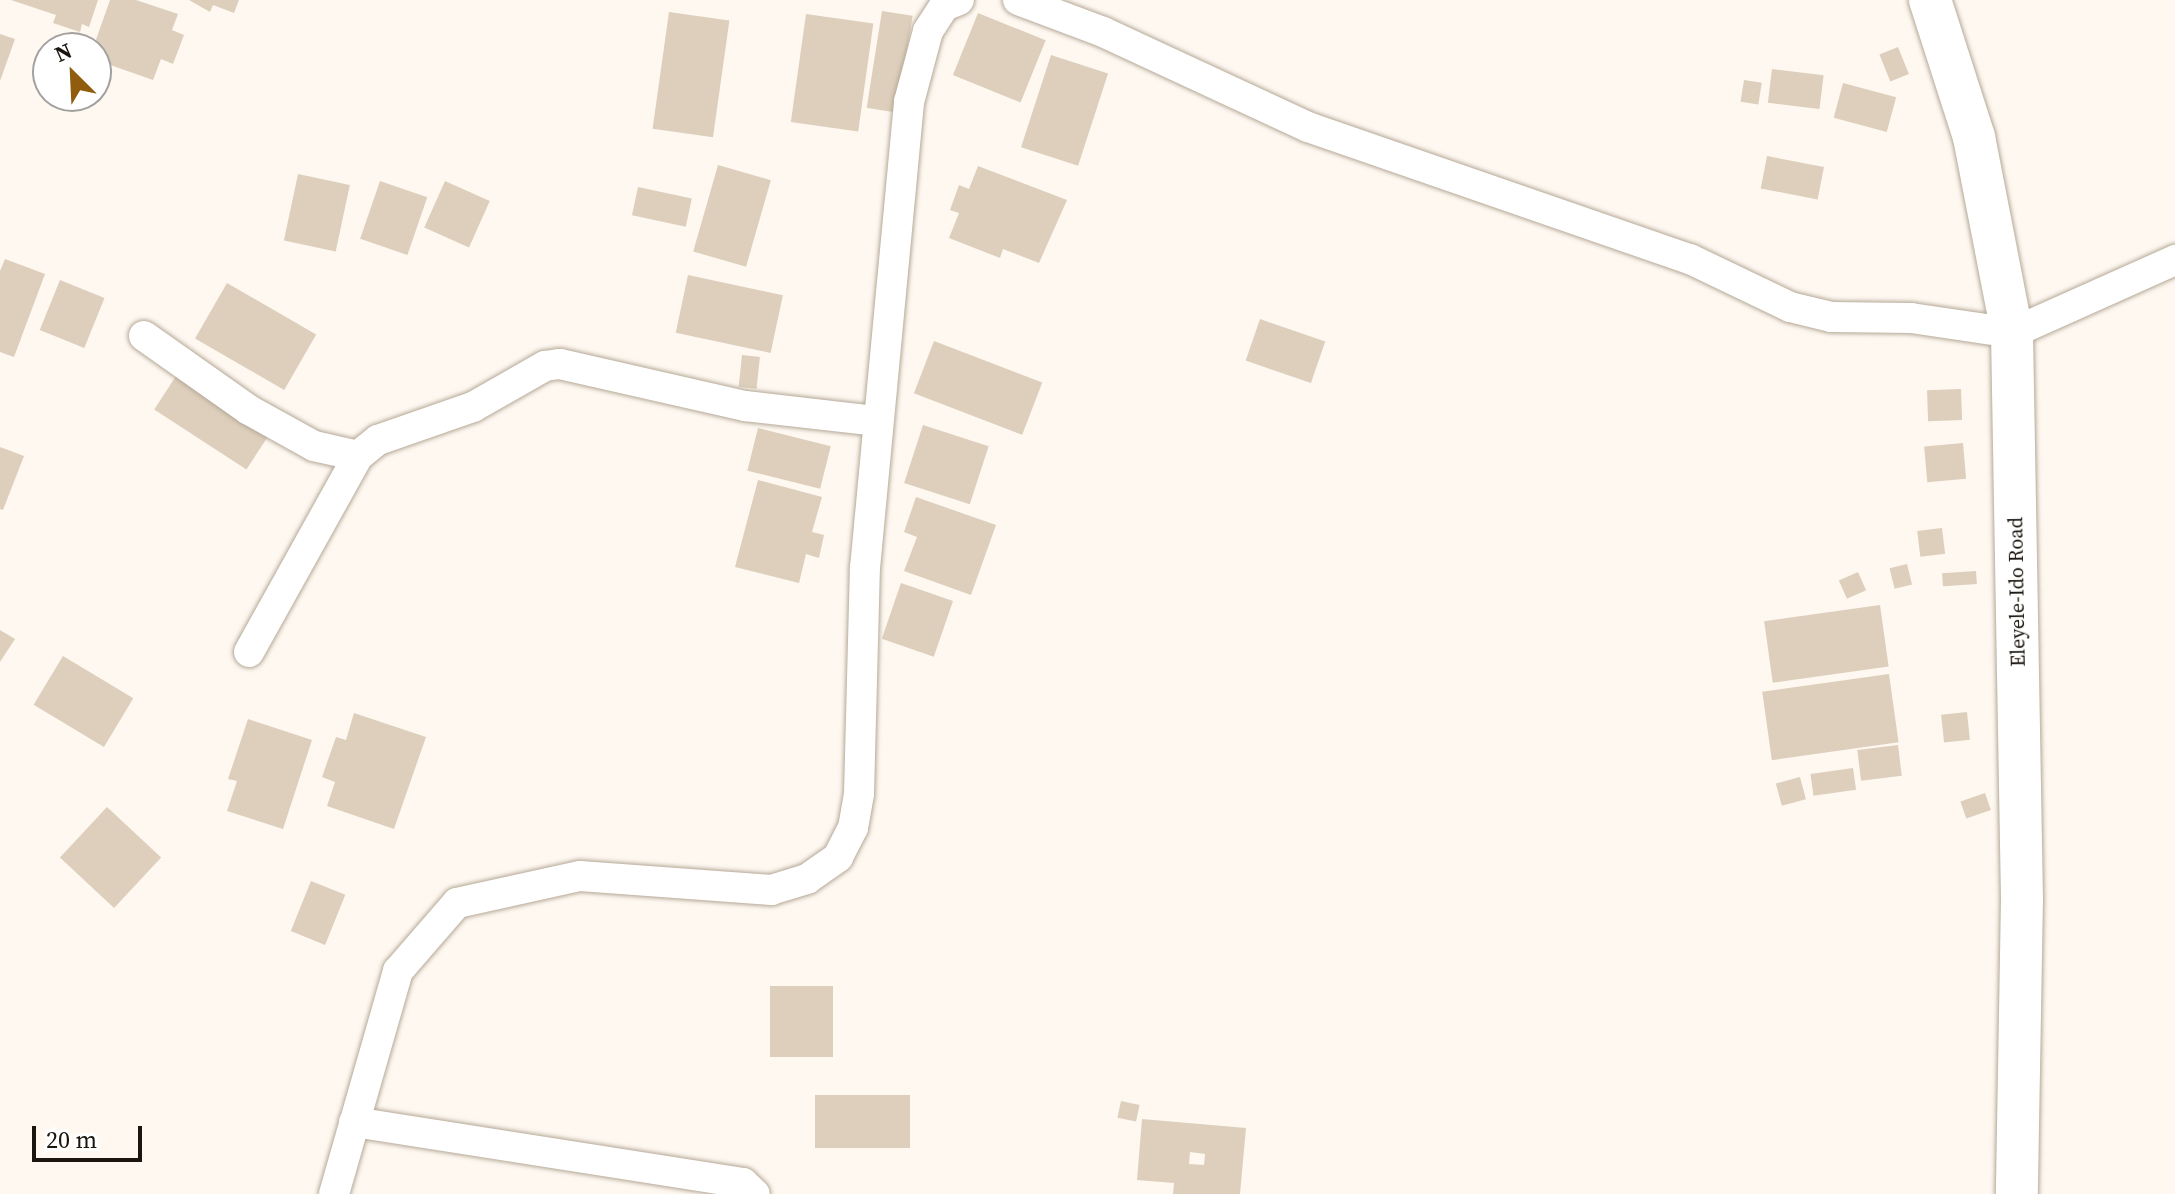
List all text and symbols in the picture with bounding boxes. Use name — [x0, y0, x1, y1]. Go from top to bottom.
north arrow — [32, 32, 112, 112]
text: N — [50, 35, 76, 69]
street label: Eleyele-Ido Road — [2004, 517, 2030, 667]
scale bar — [36, 1110, 146, 1160]
text: 20 m — [46, 1123, 97, 1156]

